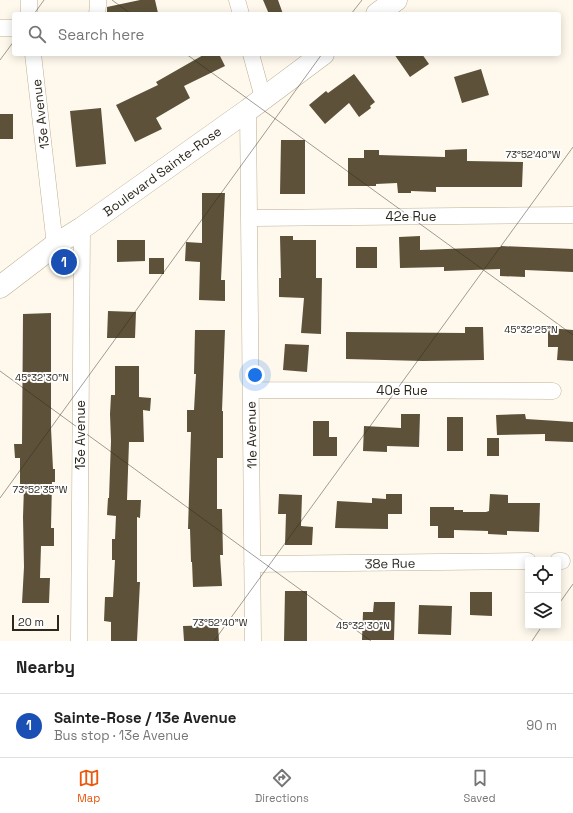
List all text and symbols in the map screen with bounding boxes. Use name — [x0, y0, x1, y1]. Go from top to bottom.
search box — [12, 12, 561, 56]
icon: search — [26, 23, 48, 45]
text: Search here — [58, 25, 144, 44]
street label: 13e Avenue — [28, 78, 53, 150]
street label: Boulevard Sainte-Rose — [100, 123, 225, 220]
text: 73°52'40"W — [505, 148, 561, 161]
street label: 42e Rue — [386, 208, 436, 225]
pin: 1 — [51, 247, 77, 277]
text: 45°32'25"N — [504, 323, 558, 336]
your location — [245, 365, 265, 385]
text: 45°32'30"N — [15, 371, 69, 384]
street label: 40e Rue — [376, 382, 428, 399]
street label: 13e Avenue — [72, 400, 89, 470]
street label: 11e Avenue — [242, 401, 261, 469]
text: 73°52'35"W — [13, 483, 68, 496]
street label: 38e Rue — [364, 555, 416, 572]
map controls — [525, 557, 561, 629]
button: locate — [525, 557, 561, 593]
button: layers — [525, 593, 561, 629]
scale bar — [12, 613, 59, 632]
text: 20 m — [18, 615, 44, 629]
text: 73°52'40"W — [192, 616, 248, 629]
text: 45°32'30"N — [336, 619, 390, 632]
text: Nearby — [16, 656, 75, 678]
text: Sainte-Rose / 13e Avenue — [54, 708, 236, 727]
text: 1 — [26, 717, 32, 734]
text: 90 m — [526, 717, 557, 734]
text: Bus stop · 13e Avenue — [54, 727, 189, 744]
tab: Map — [77, 767, 100, 805]
tab: Directions — [255, 767, 309, 805]
tab: Saved — [464, 767, 496, 805]

